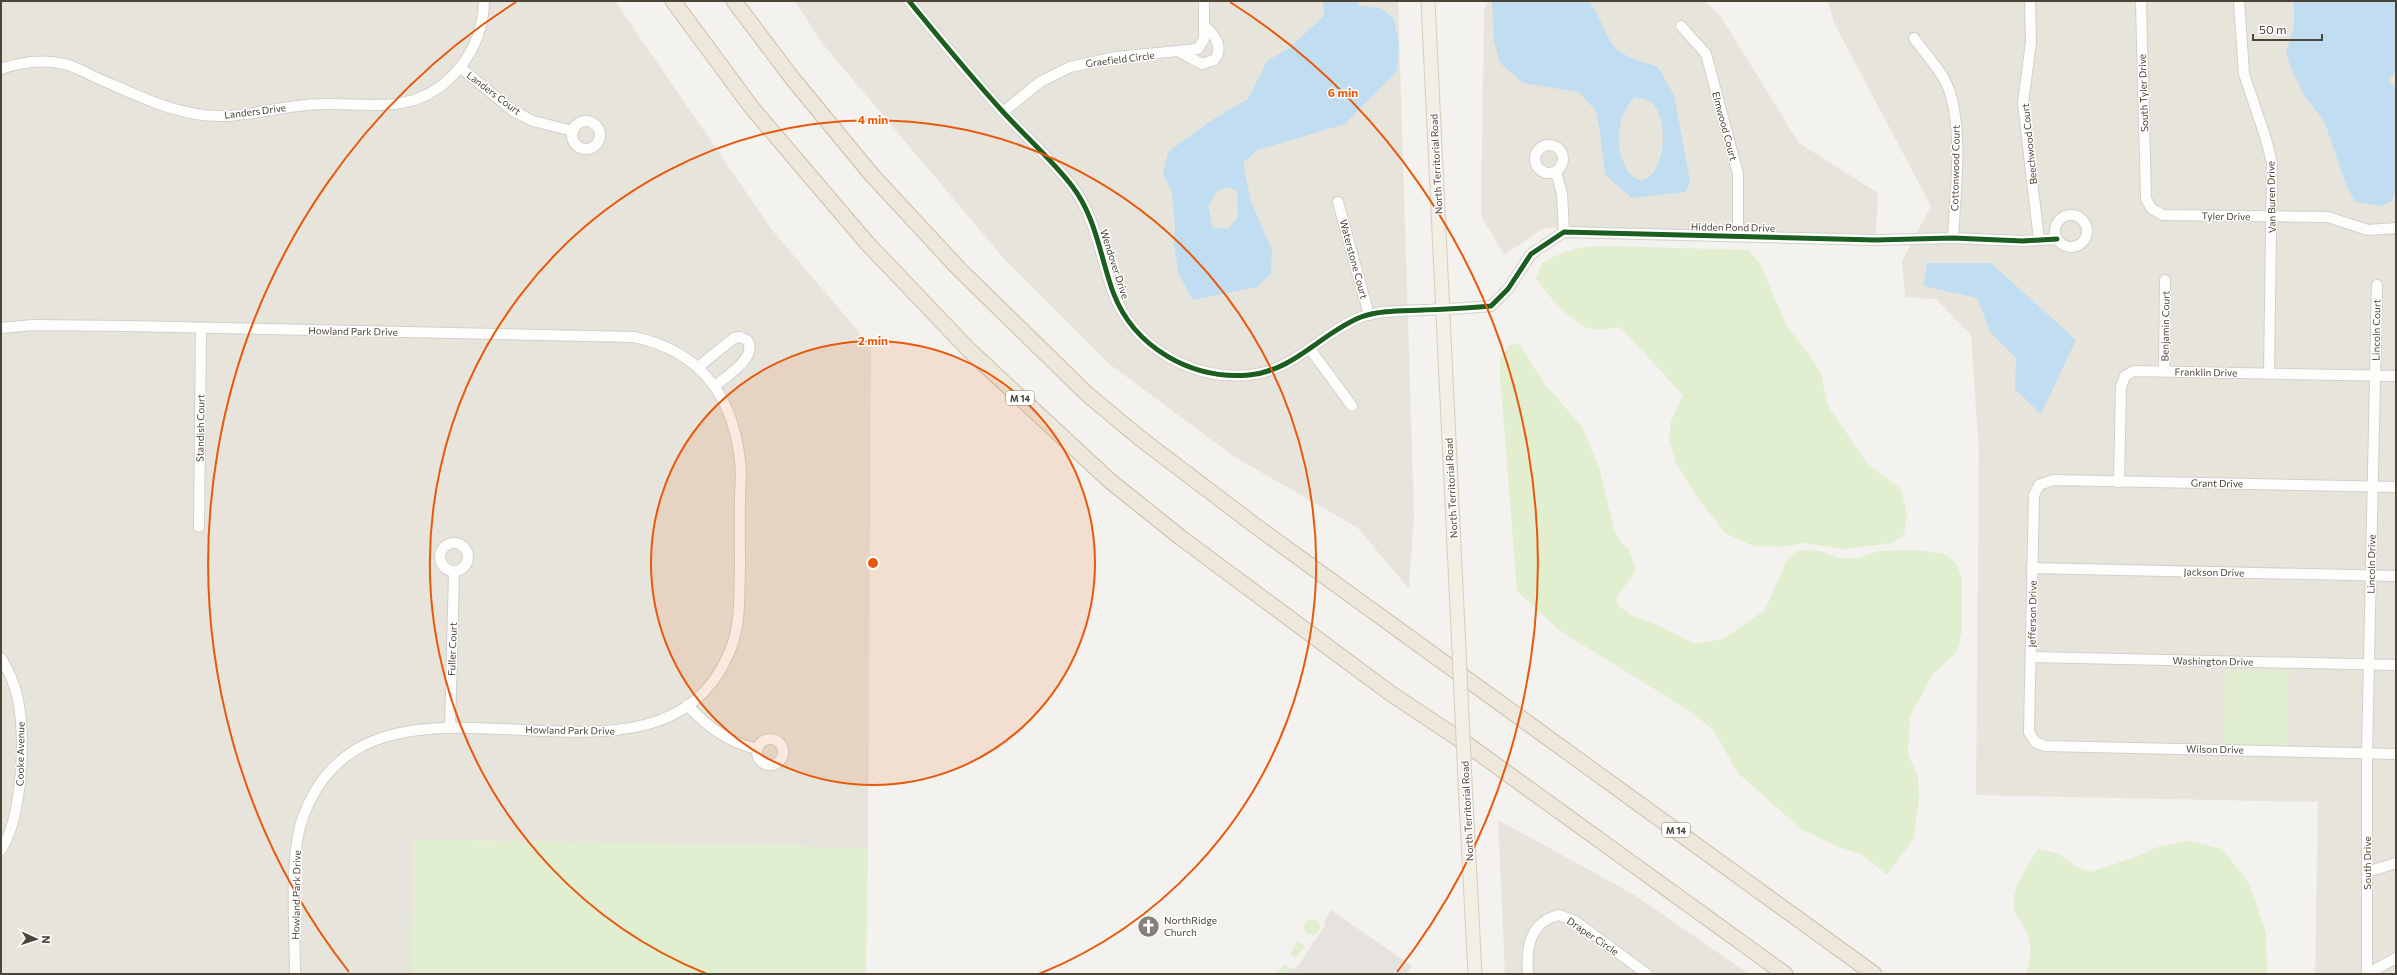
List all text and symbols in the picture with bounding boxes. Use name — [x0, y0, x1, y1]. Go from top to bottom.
scale bar — [2253, 16, 2322, 42]
text: 50 m — [2259, 22, 2287, 36]
street label: Graefield Circle — [1085, 49, 1155, 69]
street label: South Tyler Drive — [2136, 54, 2150, 132]
street label: Landers Court — [465, 69, 523, 117]
text: 6 min — [1328, 85, 1358, 99]
street label: Elmwood Court — [1710, 90, 1740, 162]
street label: Landers Drive — [223, 101, 287, 121]
street label: Beechwood Court — [2019, 103, 2039, 185]
text: 4 min — [858, 112, 888, 126]
street label: North Territorial Road — [1427, 113, 1445, 214]
street label: Cottonwood Court — [1948, 125, 1962, 211]
street label: Van Buren Drive — [2264, 161, 2278, 233]
street label: Tyler Drive — [2201, 210, 2251, 222]
street label: Waterstone Court — [1338, 218, 1370, 300]
street label: Hidden Pond Drive — [1691, 220, 1775, 234]
street label: Wendover Drive — [1098, 228, 1132, 300]
street label: Benjamin Court — [2158, 291, 2172, 361]
street label: Lincoln Court — [2369, 299, 2383, 361]
street label: Howland Park Drive — [308, 324, 398, 338]
text: 2 min — [858, 333, 888, 347]
street label: Franklin Drive — [2175, 365, 2237, 379]
road number: M 14 — [1006, 391, 1034, 405]
street label: Standish Court — [193, 394, 207, 462]
street label: North Territorial Road — [1442, 437, 1460, 538]
street label: Grant Drive — [2191, 477, 2243, 489]
street label: Lincoln Drive — [2364, 534, 2378, 594]
centre of rings — [866, 556, 880, 570]
street label: Jackson Drive — [2183, 565, 2245, 579]
street label: Jefferson Drive — [2025, 580, 2039, 648]
street label: Fuller Court — [445, 622, 459, 676]
street label: Washington Drive — [2173, 654, 2253, 668]
street label: Cooke Avenue — [13, 722, 27, 786]
street label: Howland Park Drive — [525, 723, 615, 737]
street label: Wilson Drive — [2186, 742, 2244, 756]
street label: North Territorial Road — [1458, 760, 1476, 861]
road number: M 14 — [1662, 823, 1690, 837]
street label: South Drive — [2361, 836, 2373, 890]
street label: Howland Park Drive — [289, 850, 303, 940]
church icon: NorthRidge Church — [1136, 913, 1162, 939]
place label: NorthRidge Church — [1164, 914, 1217, 938]
street label: Draper Circle — [1565, 914, 1621, 958]
north arrow — [16, 919, 56, 959]
text: N — [40, 935, 53, 944]

